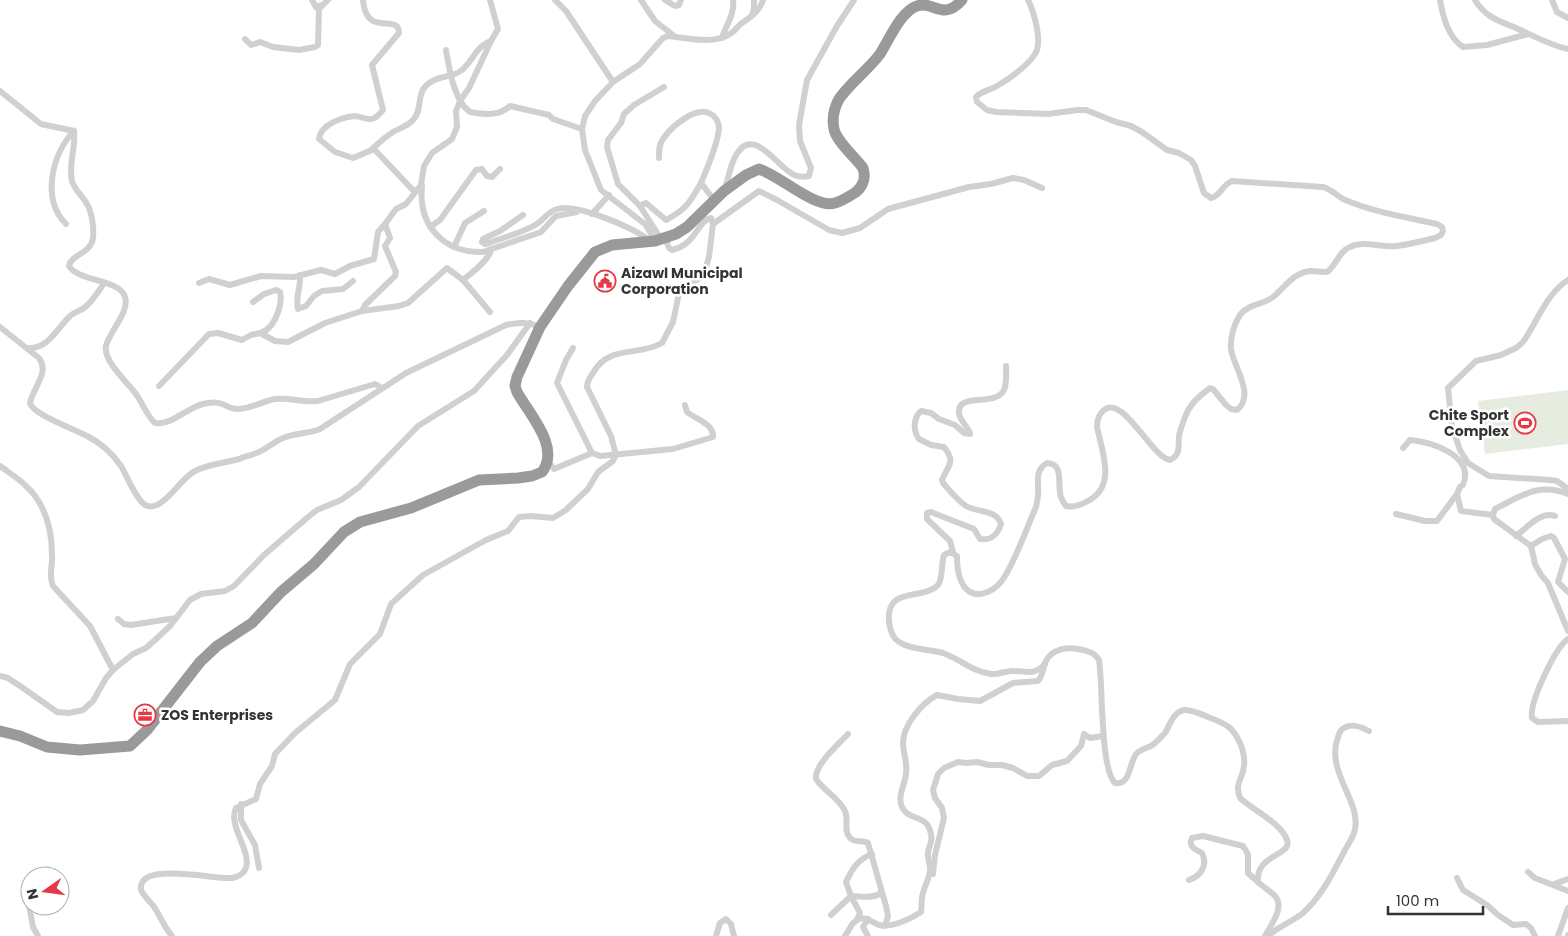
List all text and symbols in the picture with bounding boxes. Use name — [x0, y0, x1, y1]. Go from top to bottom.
place label: Aizawl Municipal Corporation — [621, 263, 743, 299]
public building icon: Aizawl Municipal Corporation — [593, 269, 617, 293]
place label: Chite Sport Complex — [1429, 405, 1510, 441]
sports icon: Chite Sport Complex — [1513, 411, 1537, 435]
office icon: ZOS Enterprises — [133, 703, 157, 727]
place label: ZOS Enterprises — [161, 705, 273, 725]
north arrow — [20, 866, 70, 916]
scale bar — [1388, 884, 1483, 916]
text: N — [21, 887, 43, 902]
text: 100 m — [1396, 890, 1439, 911]

